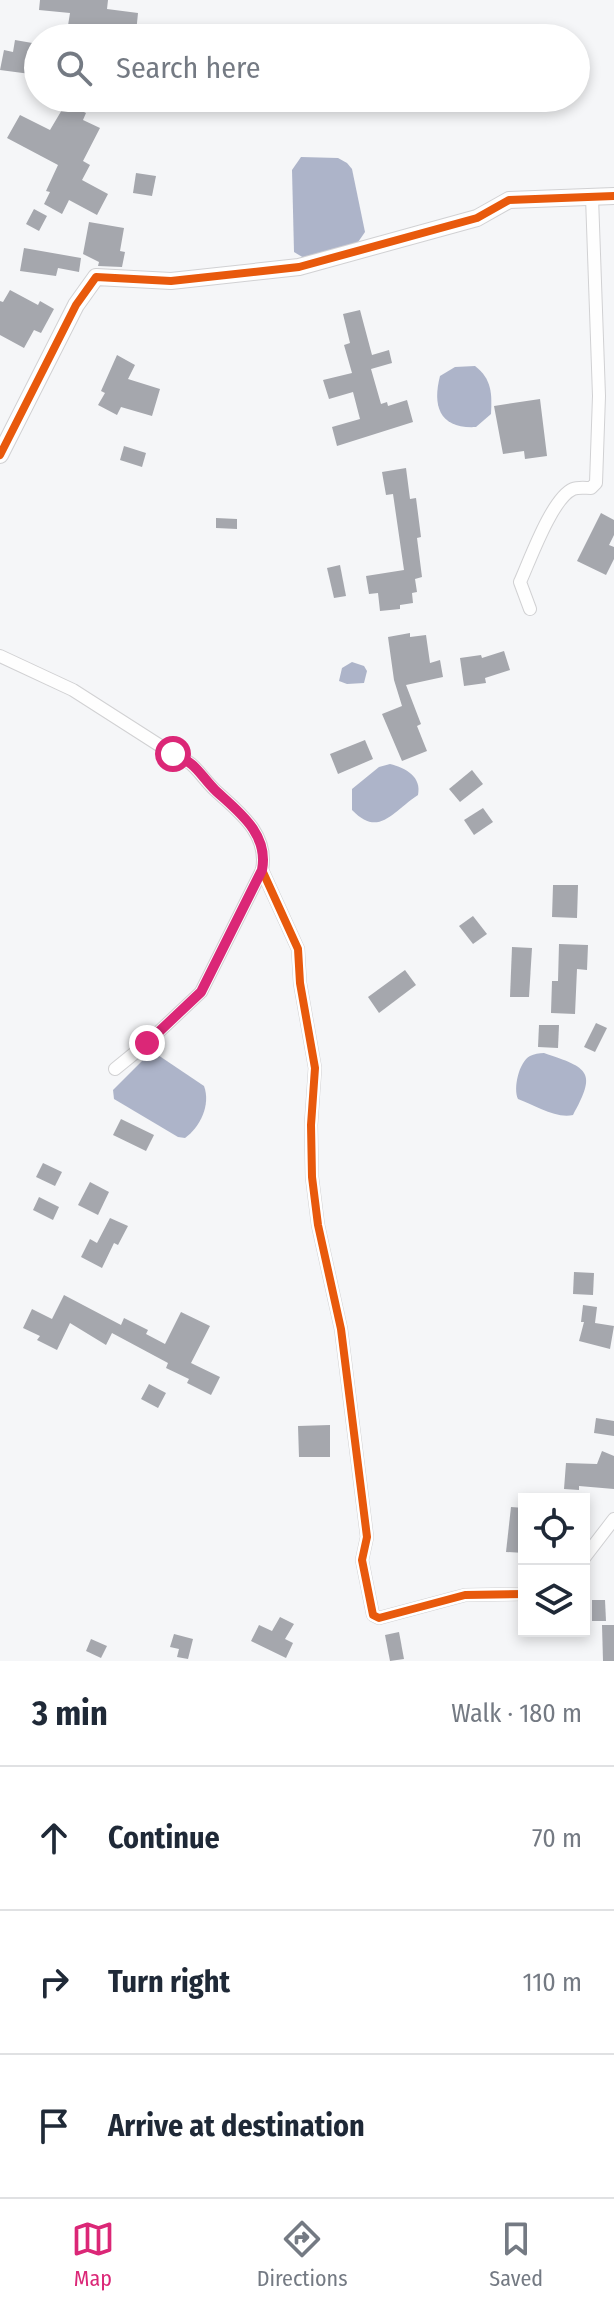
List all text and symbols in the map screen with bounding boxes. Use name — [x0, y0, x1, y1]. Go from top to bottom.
search box — [24, 24, 590, 112]
icon: search — [52, 46, 96, 90]
text: Search here — [116, 50, 261, 86]
route start — [155, 736, 191, 772]
route end — [129, 1025, 165, 1061]
map controls — [518, 1493, 590, 1637]
button: locate — [518, 1493, 590, 1565]
button: layers — [518, 1565, 590, 1637]
text: 3 min — [32, 1693, 108, 1734]
text: Walk · 180 m — [451, 1698, 582, 1729]
icon: ahead — [32, 1816, 76, 1860]
text: Continue — [108, 1820, 220, 1856]
text: 70 m — [532, 1823, 582, 1854]
icon: right — [32, 1960, 76, 2004]
text: Turn right — [108, 1964, 230, 2000]
text: 110 m — [522, 1967, 582, 1998]
icon: arrive — [32, 2104, 76, 2148]
text: Arrive at destination — [108, 2108, 365, 2144]
tab: Map — [71, 2217, 115, 2292]
tab: Directions — [257, 2217, 348, 2292]
tab: Saved — [489, 2217, 543, 2292]

